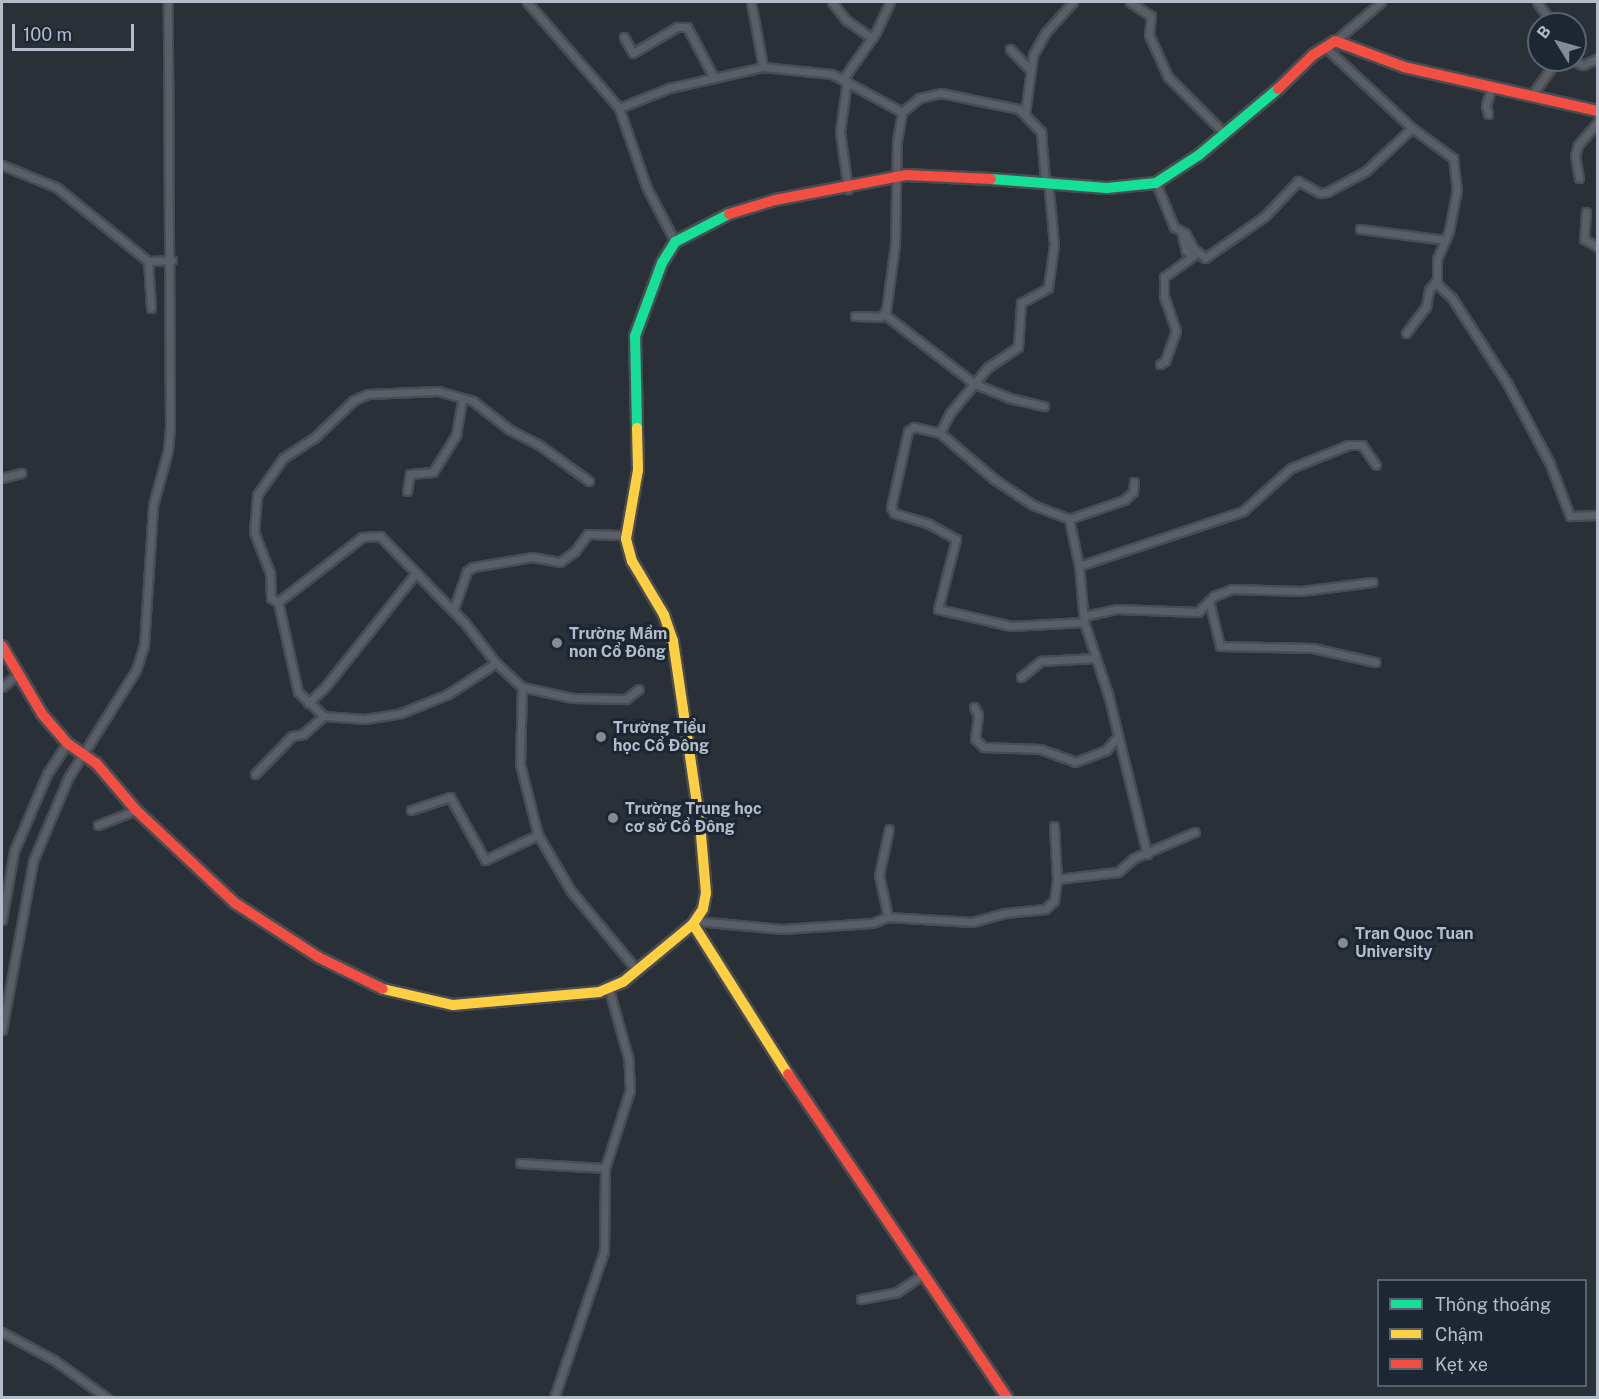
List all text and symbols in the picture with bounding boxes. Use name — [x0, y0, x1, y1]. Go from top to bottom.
scale bar — [15, 12, 136, 50]
north arrow — [1527, 12, 1587, 72]
text: B — [1533, 22, 1555, 42]
text: 100 m — [23, 24, 72, 45]
place label: Trường Mầm non Cổ Đông — [569, 624, 667, 662]
marker: Trường Mầm non Cổ Đông — [550, 636, 564, 650]
place label: Trường Tiểu học Cổ Đông — [613, 718, 709, 756]
marker: Trường Tiểu học Cổ Đông — [594, 730, 608, 744]
place label: Trường Trung học cơ sở Cổ Đông — [625, 799, 762, 837]
marker: Trường Trung học cơ sở Cổ Đông — [606, 811, 620, 825]
place label: Tran Quoc Tuan University — [1355, 924, 1474, 962]
marker: Tran Quoc Tuan University — [1336, 936, 1350, 950]
legend — [1377, 1279, 1587, 1387]
text: Thông thoáng — [1435, 1294, 1551, 1315]
text: Chậm — [1435, 1324, 1483, 1345]
text: Kẹt xe — [1435, 1354, 1488, 1375]

